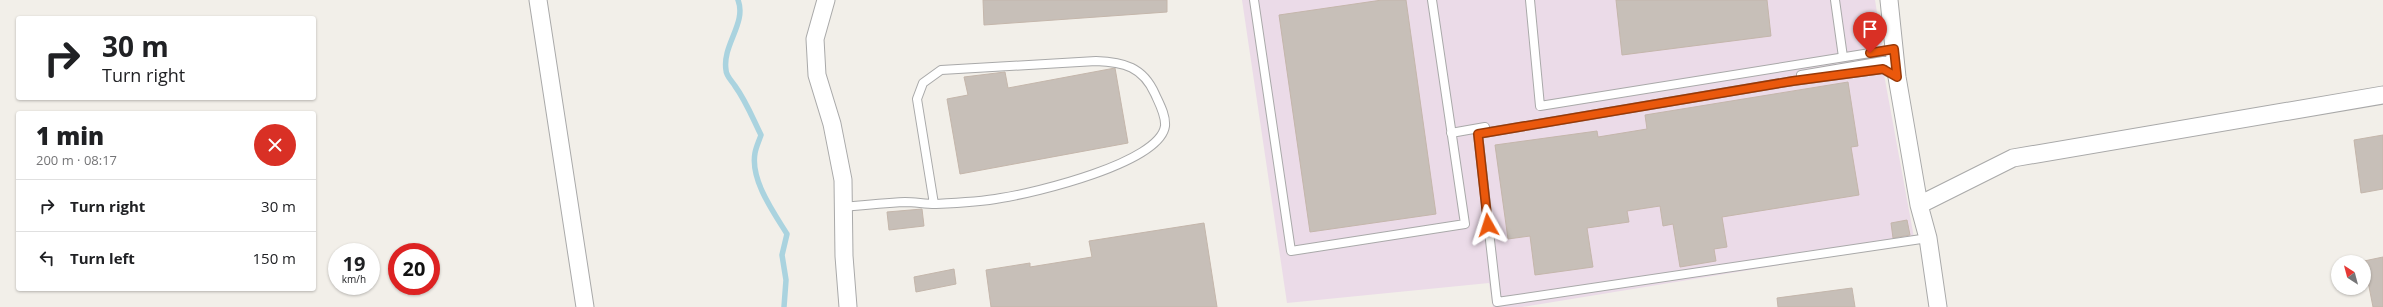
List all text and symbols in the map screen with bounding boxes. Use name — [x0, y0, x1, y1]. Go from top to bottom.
pin — [1853, 12, 1887, 53]
icon: arrive — [1859, 18, 1881, 40]
text: 30 m — [102, 27, 169, 65]
icon: right — [36, 32, 88, 84]
text: Turn right — [102, 63, 185, 87]
text: 1 min — [36, 119, 104, 152]
button: close — [254, 124, 296, 166]
text: 200 m · 08:17 — [36, 151, 117, 169]
icon: right — [36, 195, 58, 217]
text: Turn right — [70, 196, 145, 216]
text: 30 m — [261, 196, 296, 216]
position arrow — [1467, 204, 1509, 246]
speed limit sign: 20 — [388, 243, 440, 295]
icon: left — [36, 247, 58, 269]
text: Turn left — [70, 248, 135, 268]
text: 150 m — [252, 248, 296, 268]
text: 19 — [343, 250, 365, 277]
north arrow — [2331, 255, 2371, 295]
map controls — [2331, 255, 2371, 295]
text: km/h — [342, 272, 366, 286]

